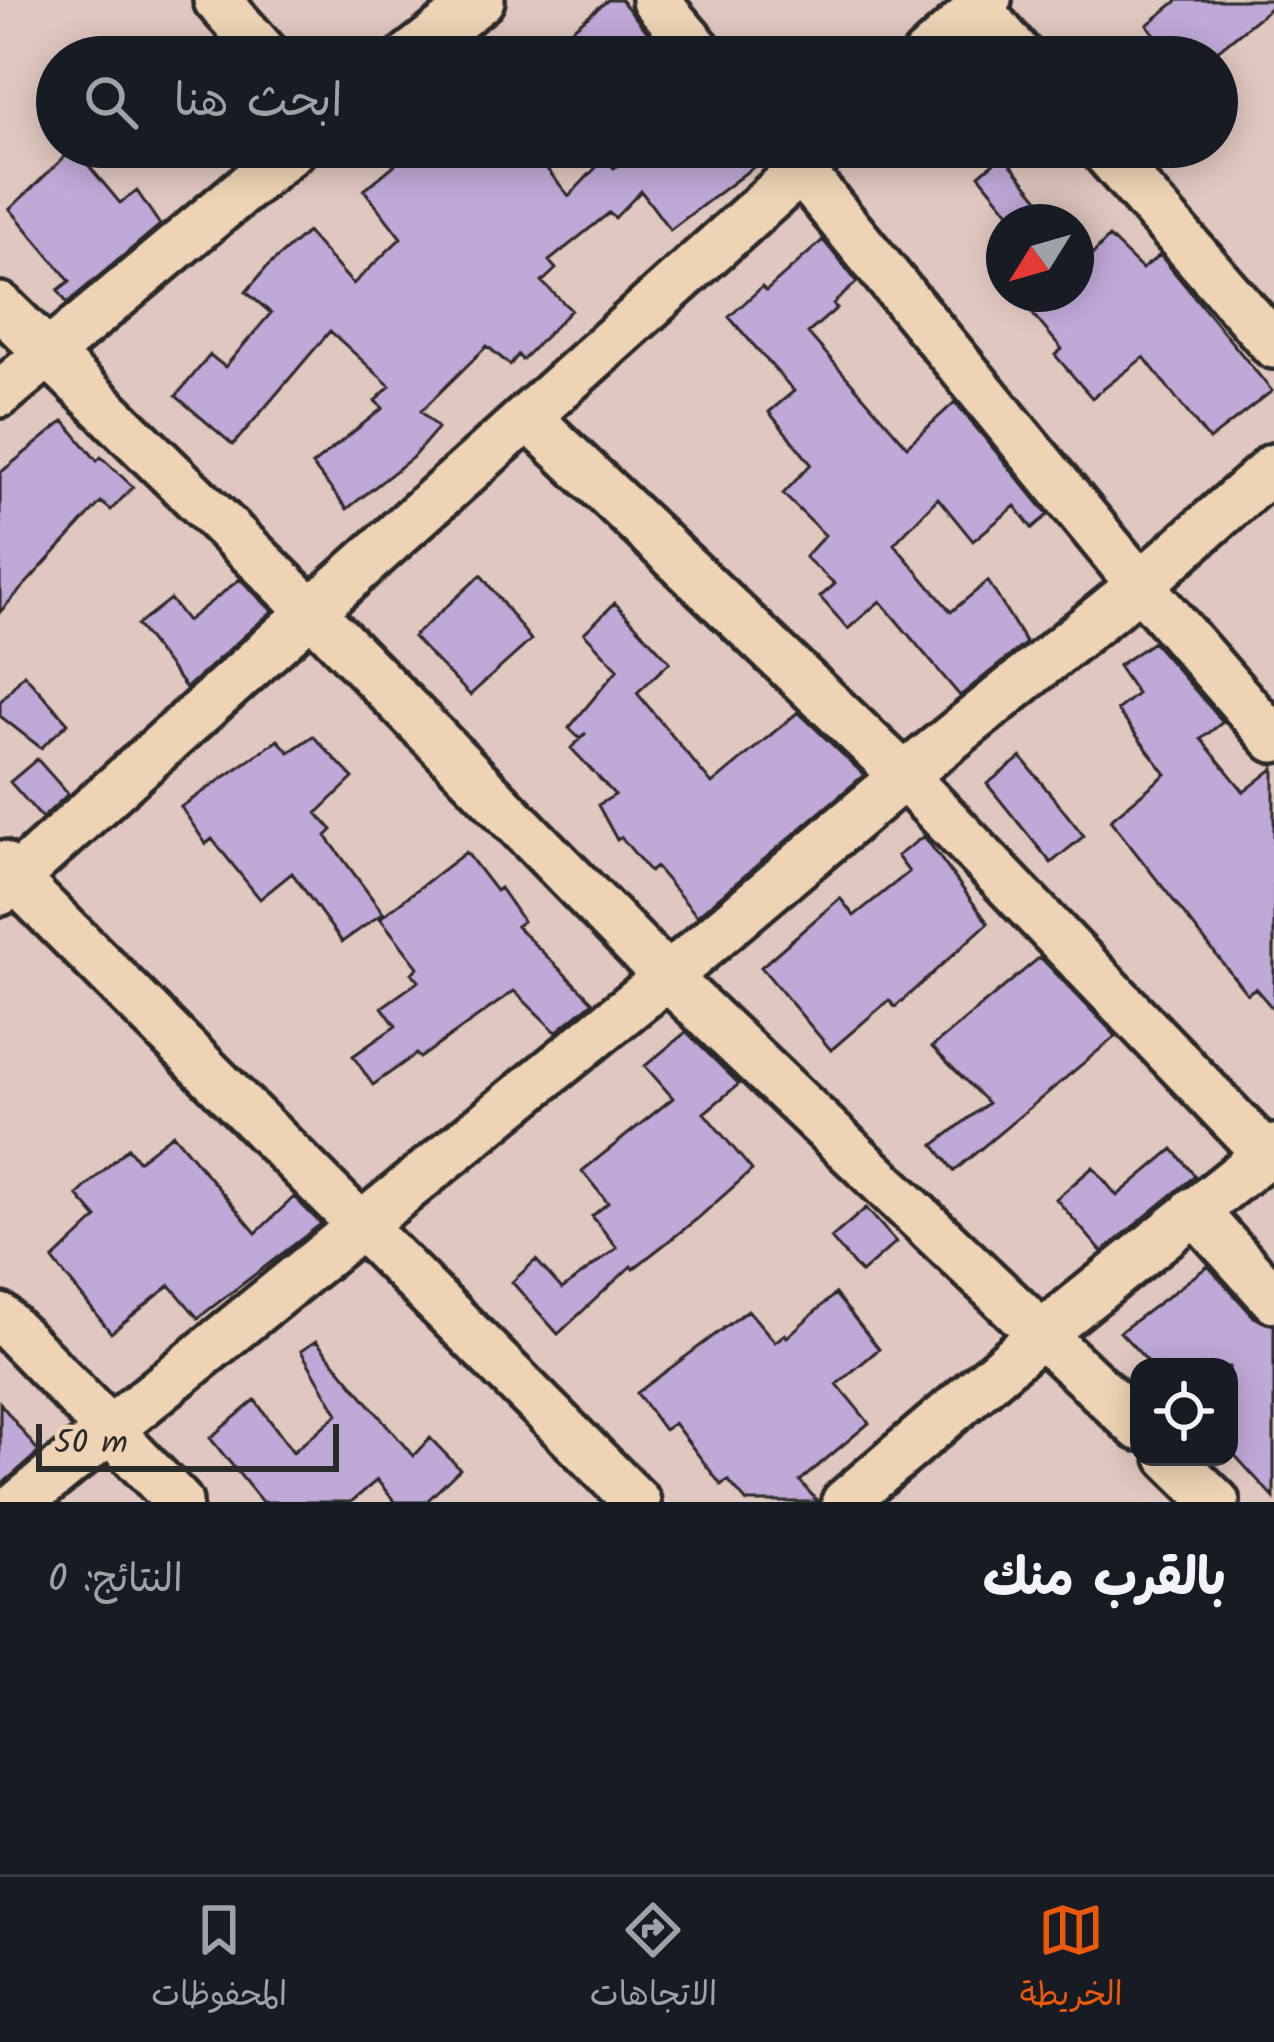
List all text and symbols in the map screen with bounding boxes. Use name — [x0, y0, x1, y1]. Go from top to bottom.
search box — [36, 36, 1238, 168]
text: ابحث هنا — [174, 67, 342, 139]
icon: search — [78, 69, 144, 135]
north arrow — [986, 204, 1094, 312]
map controls — [1130, 1358, 1238, 1466]
button: locate — [1130, 1358, 1238, 1466]
scale bar — [36, 1418, 339, 1471]
text: 50 m — [54, 1418, 128, 1471]
text: بالقرب منك — [983, 1540, 1226, 1621]
text: النتائج: 0 — [48, 1550, 183, 1612]
tab: المحفوظات — [151, 1897, 287, 2023]
tab: الاتجاهات — [590, 1897, 717, 2023]
tab: الخريطة — [1020, 1897, 1123, 2023]

